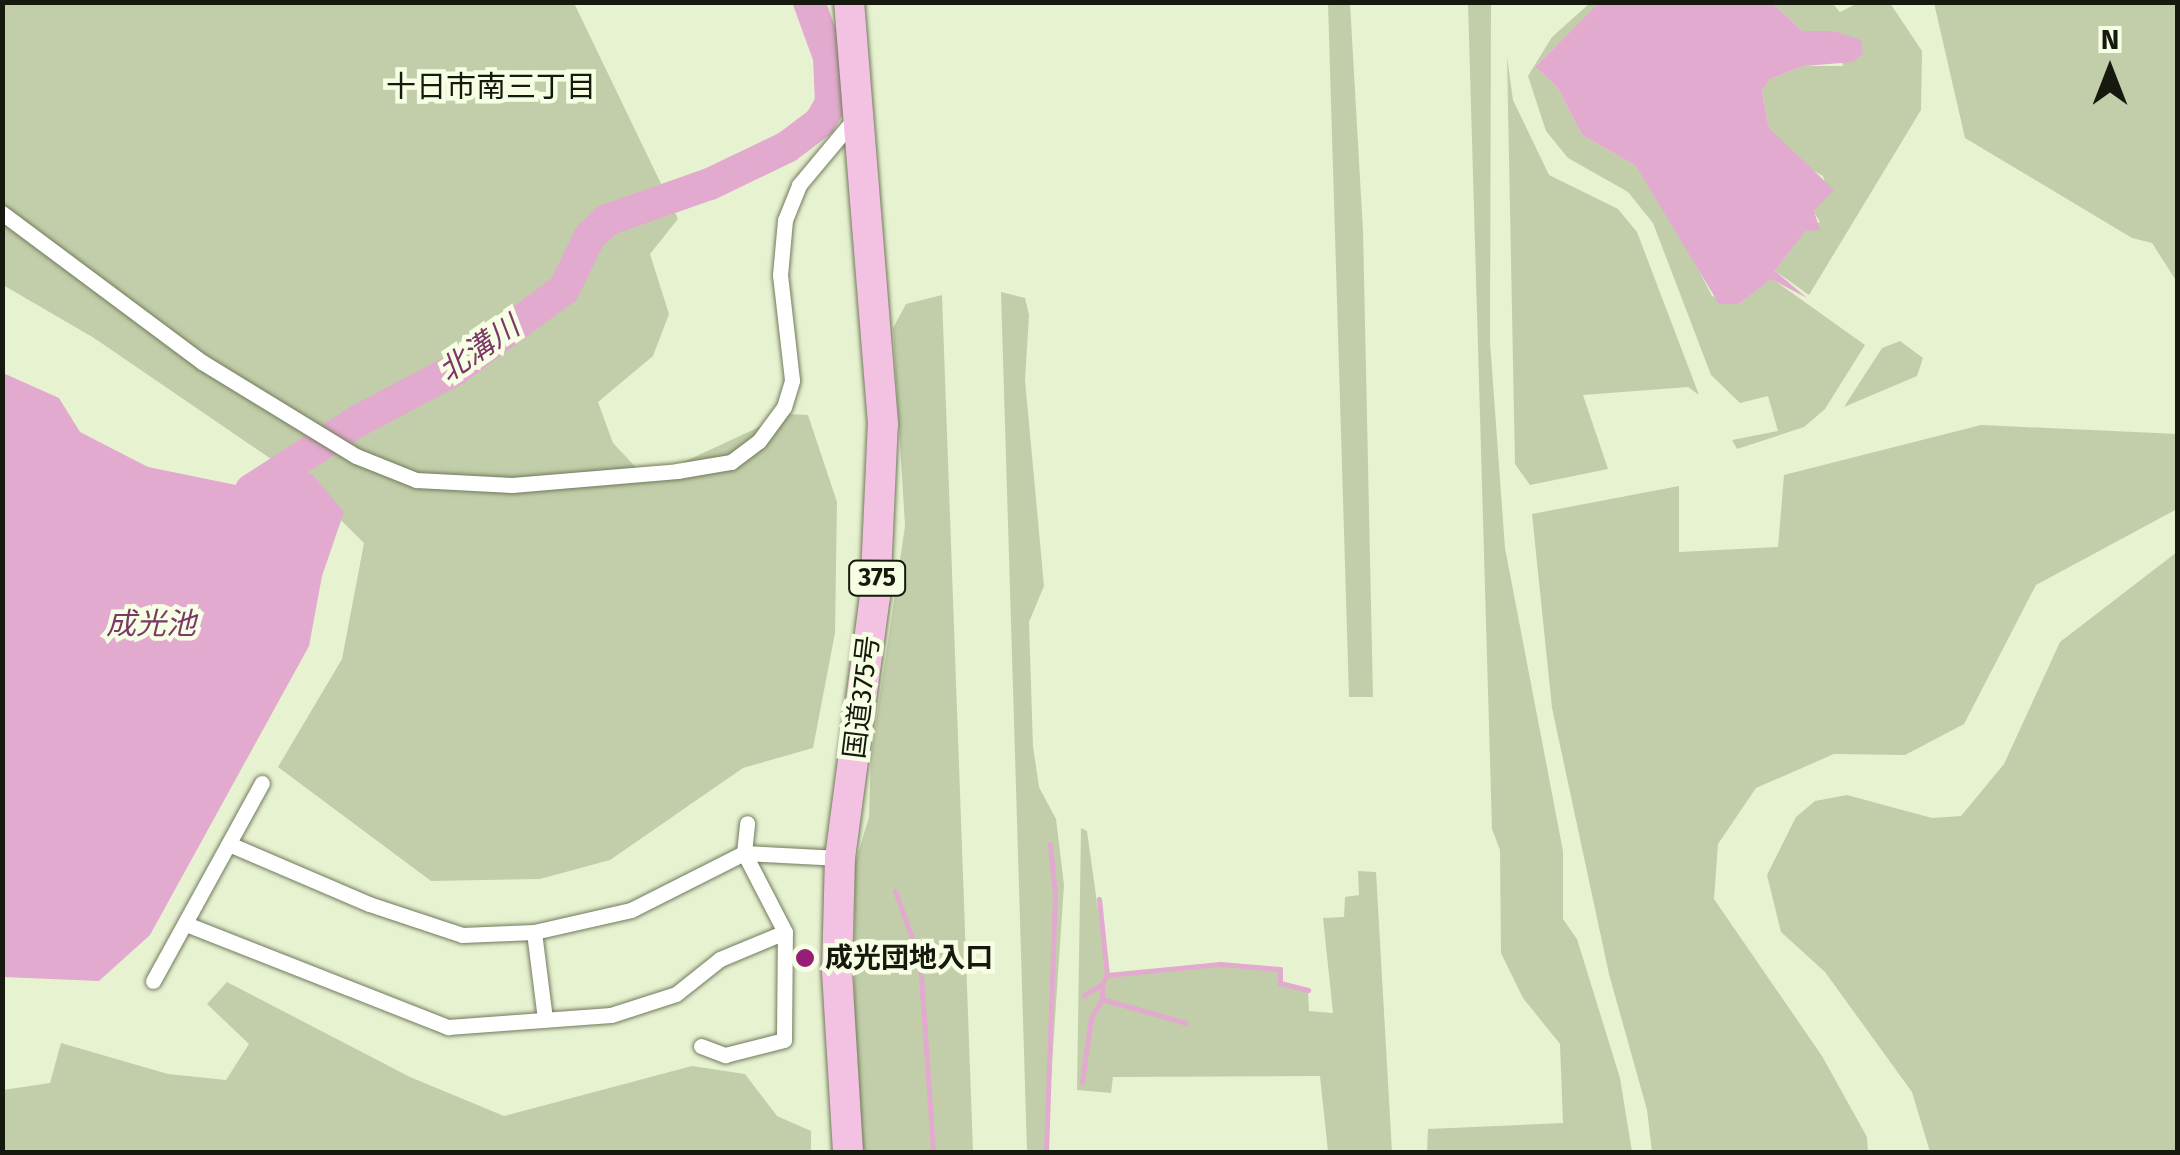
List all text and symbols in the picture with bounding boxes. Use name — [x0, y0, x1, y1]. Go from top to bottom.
north arrow — [2060, 20, 2160, 120]
text: N — [2101, 23, 2119, 56]
district label: 十日市南三丁目 — [386, 69, 596, 105]
water label: 北溝川 — [432, 308, 526, 390]
road number: 375 — [847, 558, 907, 598]
water label: 成光池 — [106, 606, 196, 642]
street label: 国道375号 — [838, 633, 886, 761]
place label: 成光団地入口 — [825, 941, 993, 975]
marker: 成光団地入口 — [794, 947, 816, 969]

